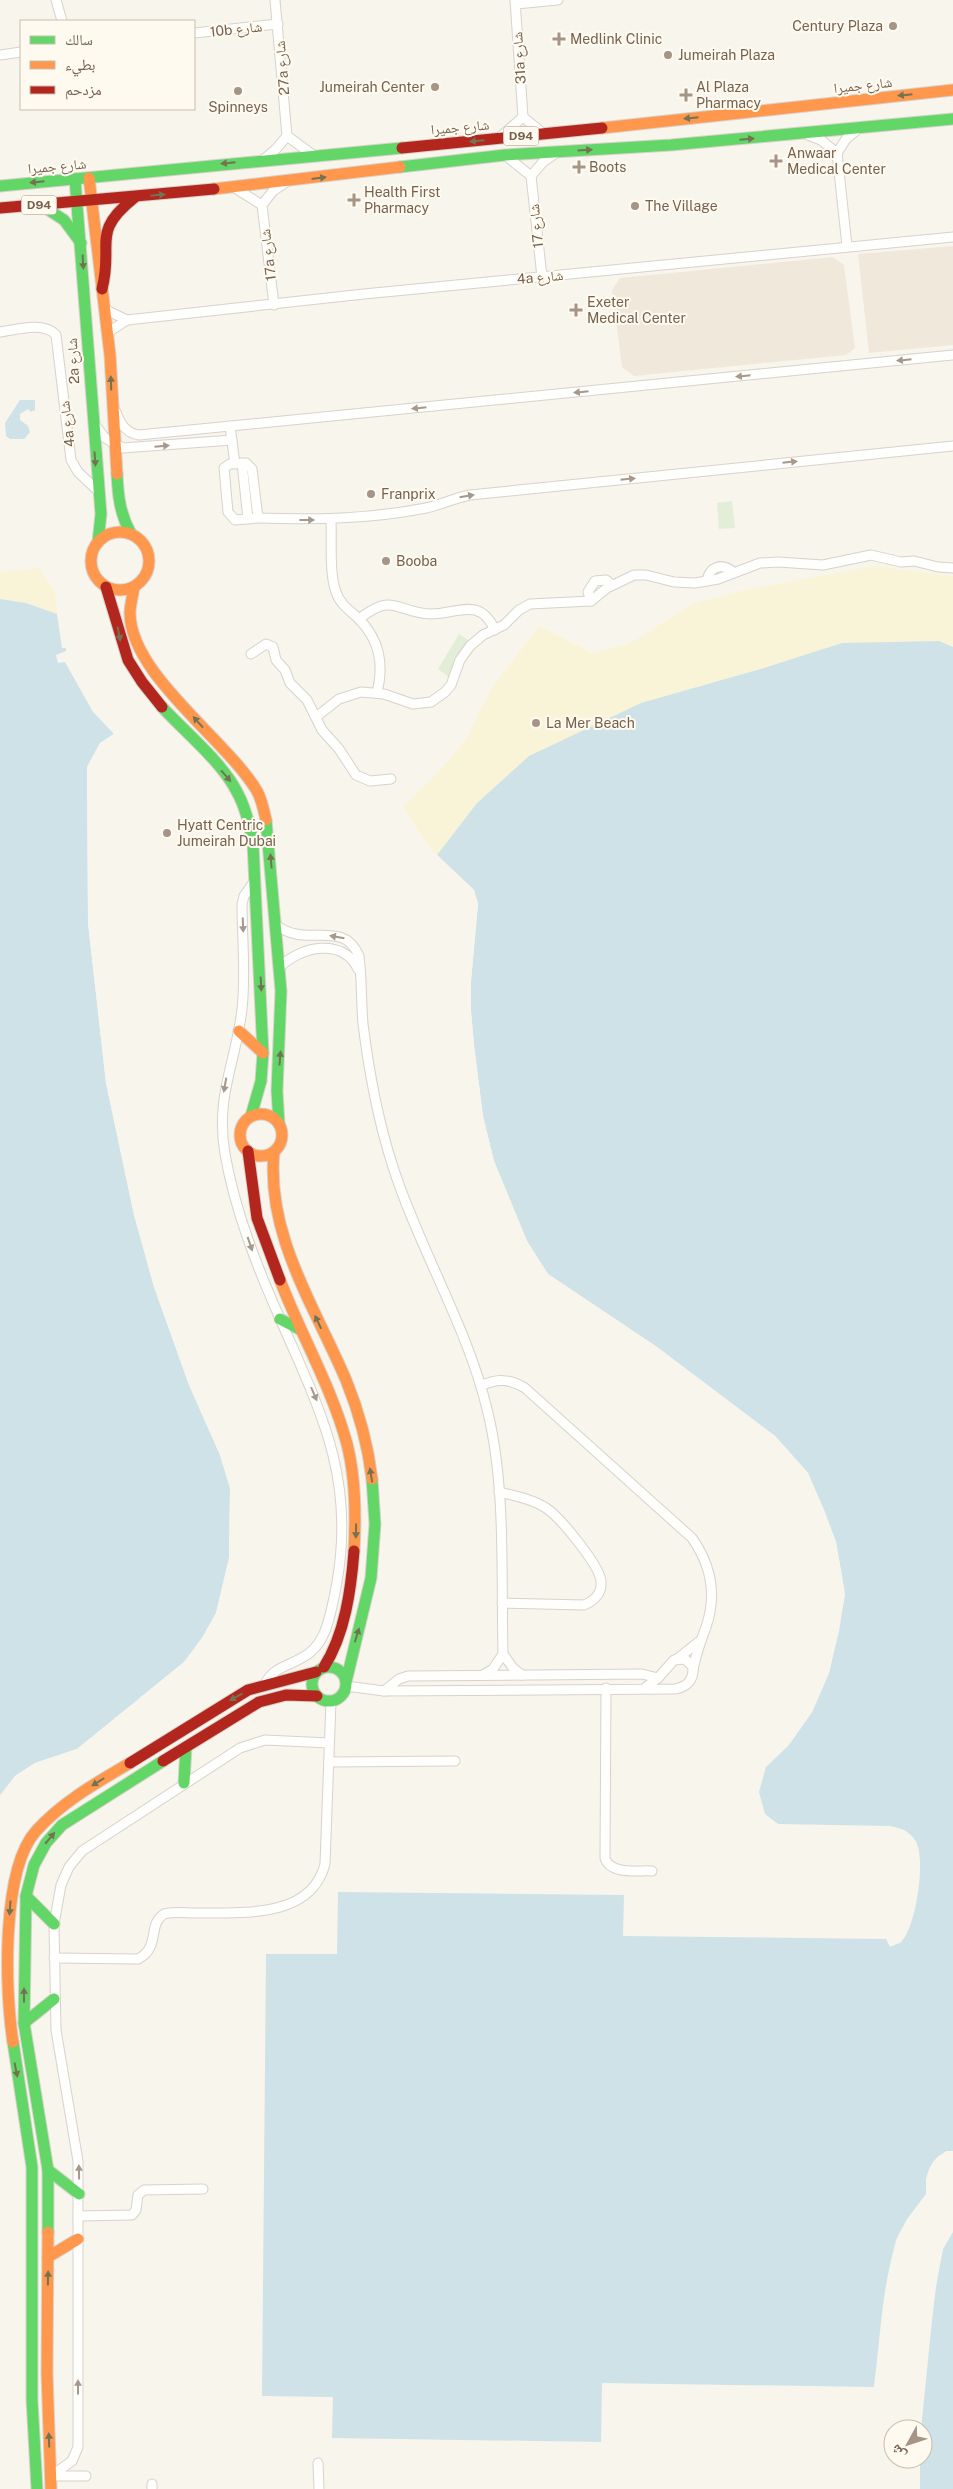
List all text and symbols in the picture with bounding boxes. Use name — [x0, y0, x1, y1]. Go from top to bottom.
street label: 10b شارع — [209, 18, 263, 42]
place label: Century Plaza — [792, 18, 883, 34]
legend — [20, 20, 195, 110]
marker: Century Plaza — [887, 20, 899, 32]
text: سالك — [65, 31, 93, 48]
street label: 31a شارع — [509, 31, 531, 85]
place label: Medlink Clinic — [570, 31, 662, 47]
marker: Medlink Clinic — [552, 32, 566, 46]
street label: 27a شارع — [272, 40, 294, 96]
place label: Jumeirah Plaza — [678, 47, 775, 63]
marker: Jumeirah Plaza — [662, 49, 674, 61]
text: بطيء — [65, 56, 95, 77]
street label: شارع جميرا — [833, 74, 893, 98]
place label: Jumeirah Center — [319, 79, 425, 95]
place label: Al Plaza Pharmacy — [696, 79, 762, 111]
text: مزدحم — [65, 81, 102, 100]
marker: Jumeirah Center — [429, 81, 441, 93]
marker: Spinneys — [232, 85, 244, 97]
marker: Al Plaza Pharmacy — [680, 89, 692, 101]
one-way arrow — [896, 91, 912, 99]
place label: Spinneys — [208, 99, 268, 115]
one-way arrow — [682, 114, 698, 122]
street label: شارع جميرا — [430, 116, 490, 140]
road number: D94 — [504, 126, 538, 146]
one-way arrow — [740, 134, 756, 142]
one-way arrow — [469, 137, 485, 145]
one-way arrow — [578, 145, 594, 153]
place label: Anwaar Medical Center — [787, 145, 886, 177]
marker: Anwaar Medical Center — [769, 154, 783, 168]
street label: شارع جميرا — [27, 155, 87, 179]
one-way arrow — [220, 159, 236, 167]
place label: Boots — [589, 159, 626, 175]
marker: Boots — [573, 161, 585, 173]
one-way arrow — [312, 174, 328, 182]
one-way arrow — [29, 178, 45, 186]
place label: Health First Pharmacy — [364, 184, 441, 216]
one-way arrow — [150, 191, 166, 199]
marker: Health First Pharmacy — [348, 194, 360, 206]
road number: D94 — [22, 196, 56, 214]
place label: The Village — [645, 198, 718, 214]
marker: The Village — [629, 200, 641, 212]
street label: شارع 17 — [526, 203, 548, 249]
street label: 17a شارع — [257, 228, 281, 282]
one-way arrow — [79, 255, 87, 271]
street label: 4a شارع — [516, 267, 564, 289]
place label: Exeter Medical Center — [587, 294, 686, 326]
marker: Exeter Medical Center — [569, 303, 583, 317]
street label: 2a شارع — [64, 337, 84, 384]
one-way arrow — [896, 356, 912, 364]
one-way arrow — [734, 372, 750, 380]
one-way arrow — [106, 374, 114, 390]
one-way arrow — [573, 388, 589, 396]
street label: 4a شارع — [56, 400, 80, 448]
one-way arrow — [411, 404, 427, 412]
one-way arrow — [154, 442, 170, 450]
one-way arrow — [91, 452, 99, 468]
one-way arrow — [782, 458, 798, 466]
one-way arrow — [621, 475, 637, 483]
place label: Franprix — [381, 486, 436, 502]
marker: Franprix — [365, 488, 377, 500]
one-way arrow — [459, 492, 475, 500]
one-way arrow — [299, 516, 315, 524]
place label: Booba — [396, 553, 437, 569]
marker: Booba — [380, 555, 392, 567]
one-way arrow — [115, 626, 123, 641]
place label: La Mer Beach — [546, 715, 635, 731]
one-way arrow — [192, 716, 204, 728]
marker: La Mer Beach — [530, 717, 542, 729]
one-way arrow — [220, 769, 231, 782]
place label: Hyatt Centric Jumeirah Dubai — [177, 817, 276, 849]
marker: Hyatt Centric Jumeirah Dubai — [161, 827, 173, 839]
one-way arrow — [266, 853, 274, 869]
one-way arrow — [239, 917, 247, 933]
one-way arrow — [328, 933, 344, 941]
one-way arrow — [258, 976, 266, 992]
one-way arrow — [276, 1050, 284, 1066]
one-way arrow — [221, 1078, 229, 1093]
one-way arrow — [246, 1237, 254, 1252]
one-way arrow — [313, 1315, 321, 1329]
one-way arrow — [310, 1387, 318, 1401]
one-way arrow — [367, 1466, 375, 1482]
one-way arrow — [351, 1523, 359, 1539]
one-way arrow — [354, 1627, 362, 1642]
one-way arrow — [230, 1692, 243, 1701]
one-way arrow — [91, 1777, 104, 1786]
one-way arrow — [45, 1832, 56, 1845]
one-way arrow — [5, 1900, 13, 1916]
one-way arrow — [20, 1987, 28, 2003]
one-way arrow — [12, 2063, 20, 2079]
one-way arrow — [74, 2164, 82, 2180]
one-way arrow — [44, 2270, 52, 2286]
one-way arrow — [74, 2379, 82, 2395]
north arrow — [883, 2419, 933, 2469]
one-way arrow — [45, 2432, 53, 2448]
text: ش — [887, 2441, 910, 2463]

